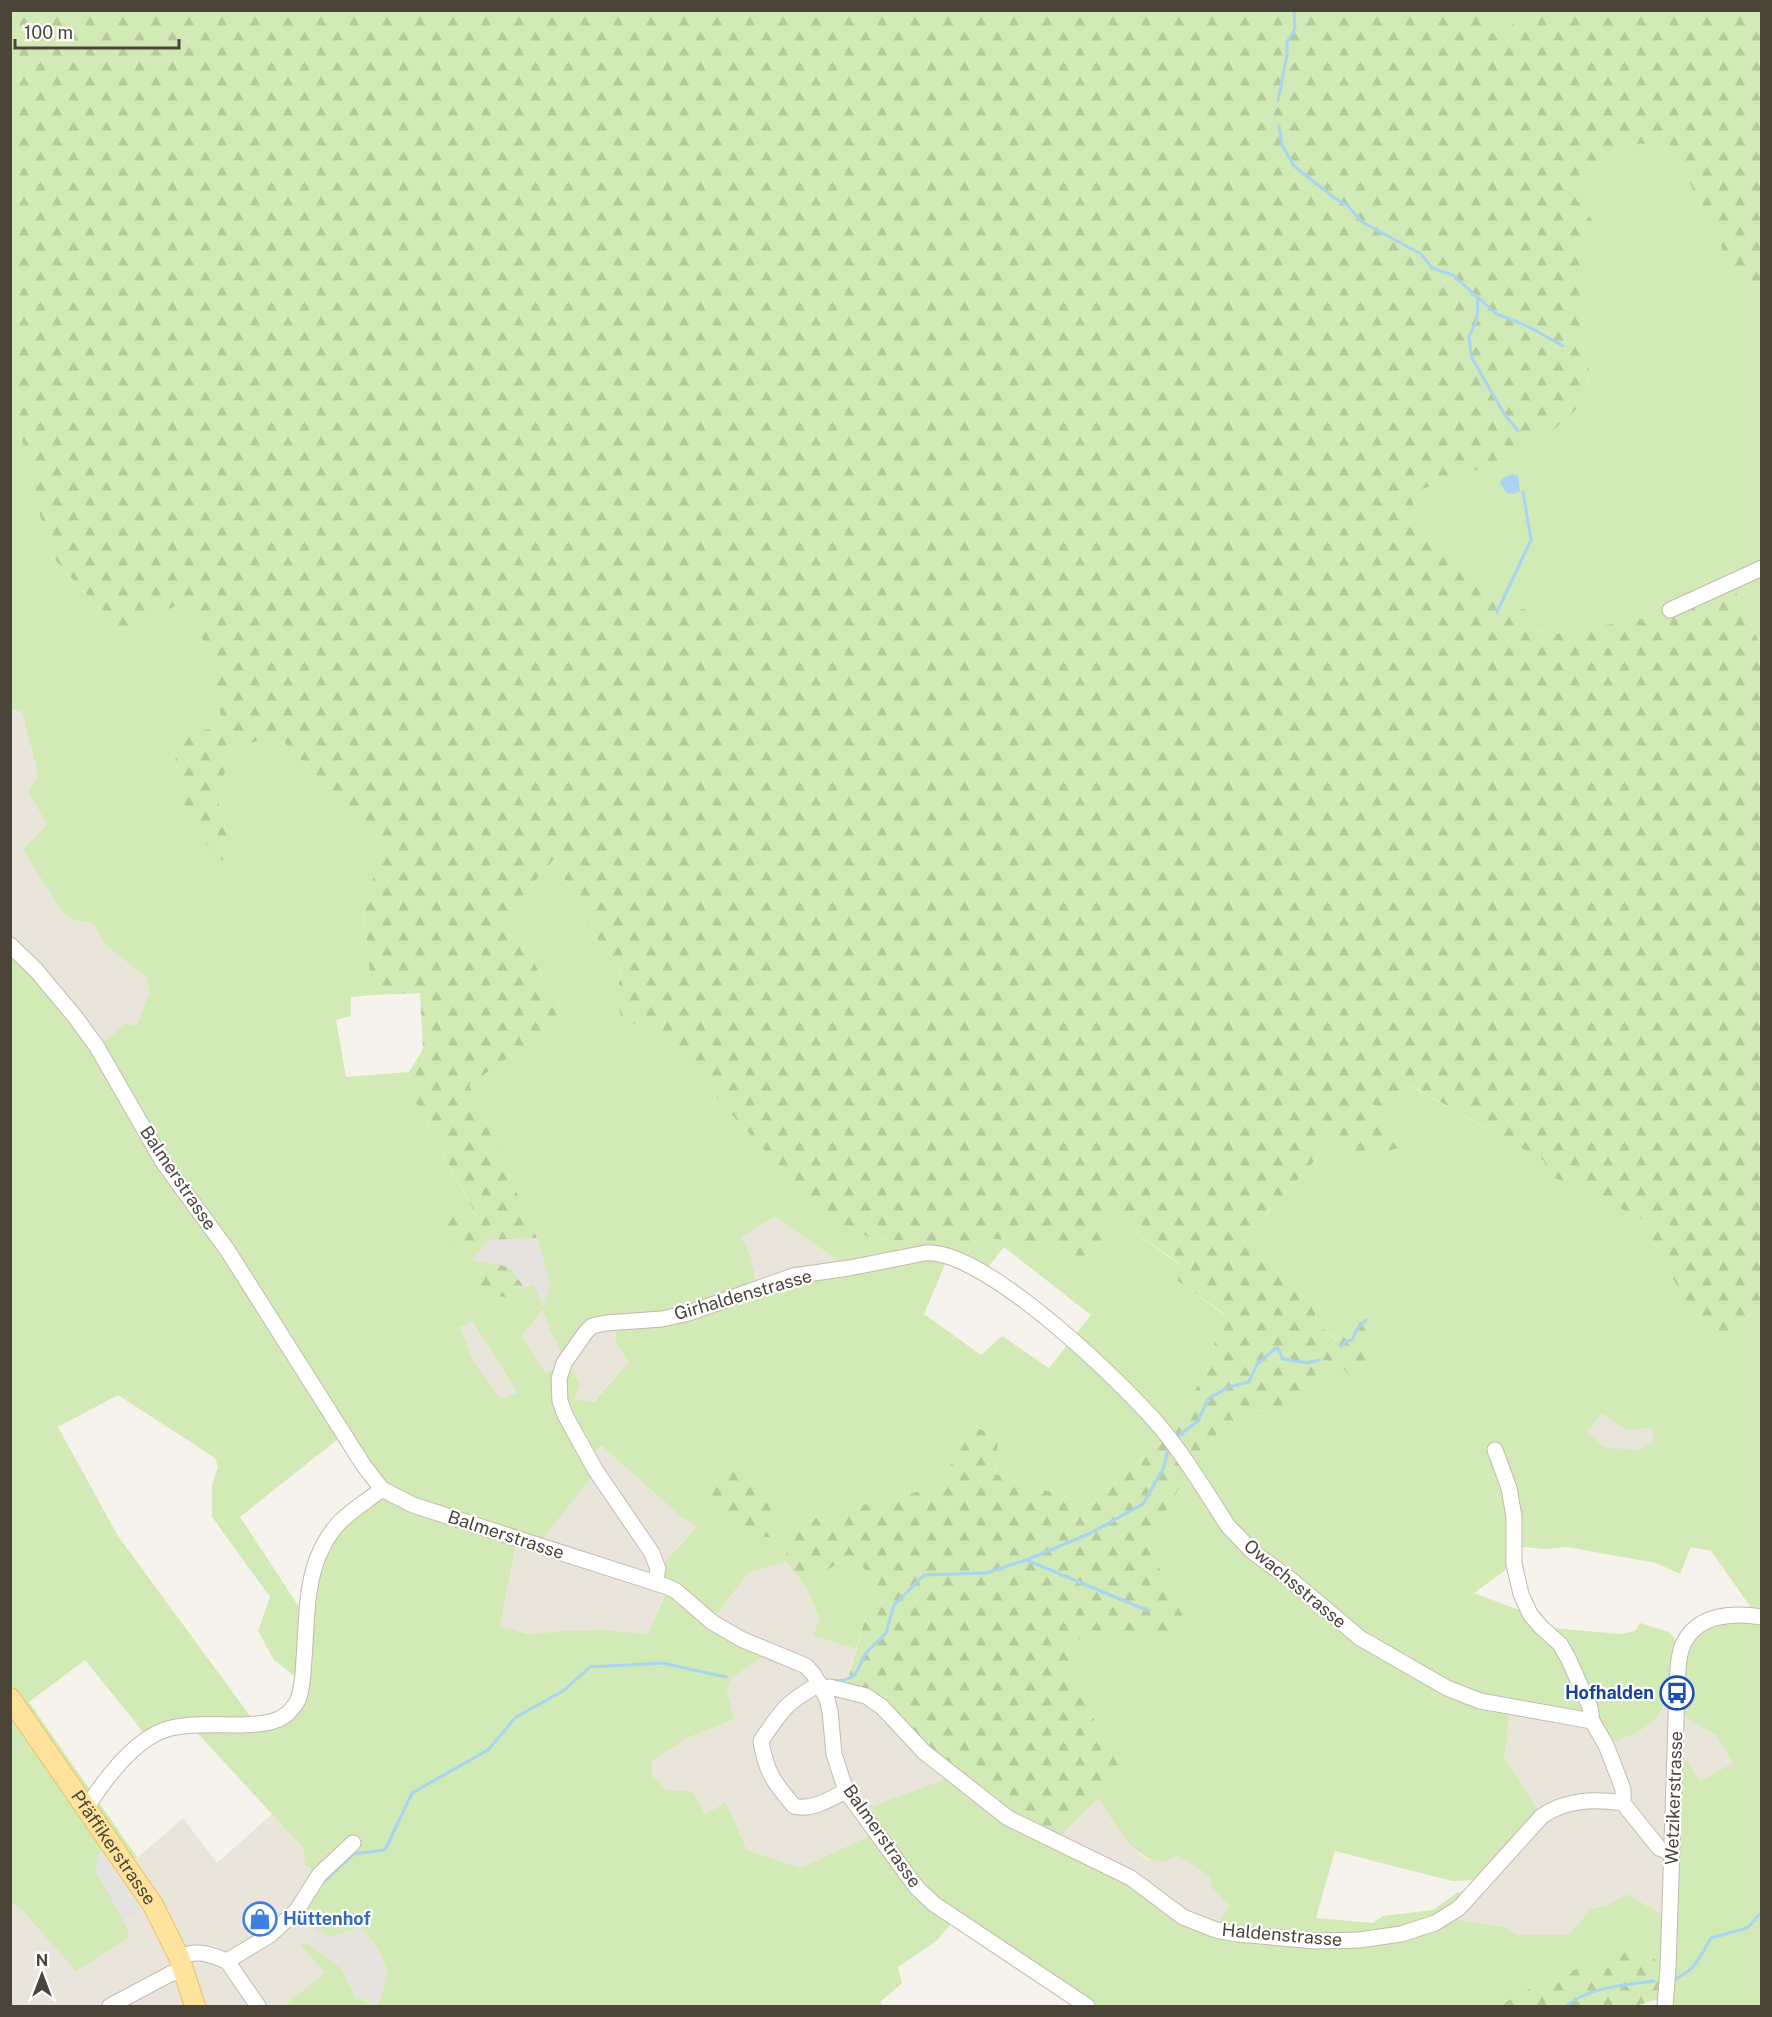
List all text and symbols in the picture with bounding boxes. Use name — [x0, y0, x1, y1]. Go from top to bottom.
scale bar — [15, 12, 178, 50]
text: 100 m — [24, 22, 73, 43]
street label: Balmerstrasse — [136, 1122, 221, 1234]
street label: Girhaldenstrasse — [672, 1265, 814, 1324]
street label: Balmerstrasse — [445, 1506, 567, 1563]
street label: Owachsstrasse — [1240, 1535, 1351, 1632]
bus stop icon: Hofhalden — [1659, 1675, 1695, 1711]
place label: Hofhalden — [1565, 1682, 1654, 1703]
street label: Wetzikerstrasse — [1661, 1731, 1686, 1865]
street label: Balmerstrasse — [839, 1780, 926, 1891]
street label: Pfäffikerstrasse — [67, 1786, 161, 1909]
shop icon: Hüttenhof — [242, 1901, 278, 1937]
place label: Hüttenhof — [283, 1908, 371, 1929]
street label: Haldenstrasse — [1221, 1919, 1343, 1950]
north arrow — [12, 1945, 72, 2005]
text: N — [36, 1951, 48, 1970]

